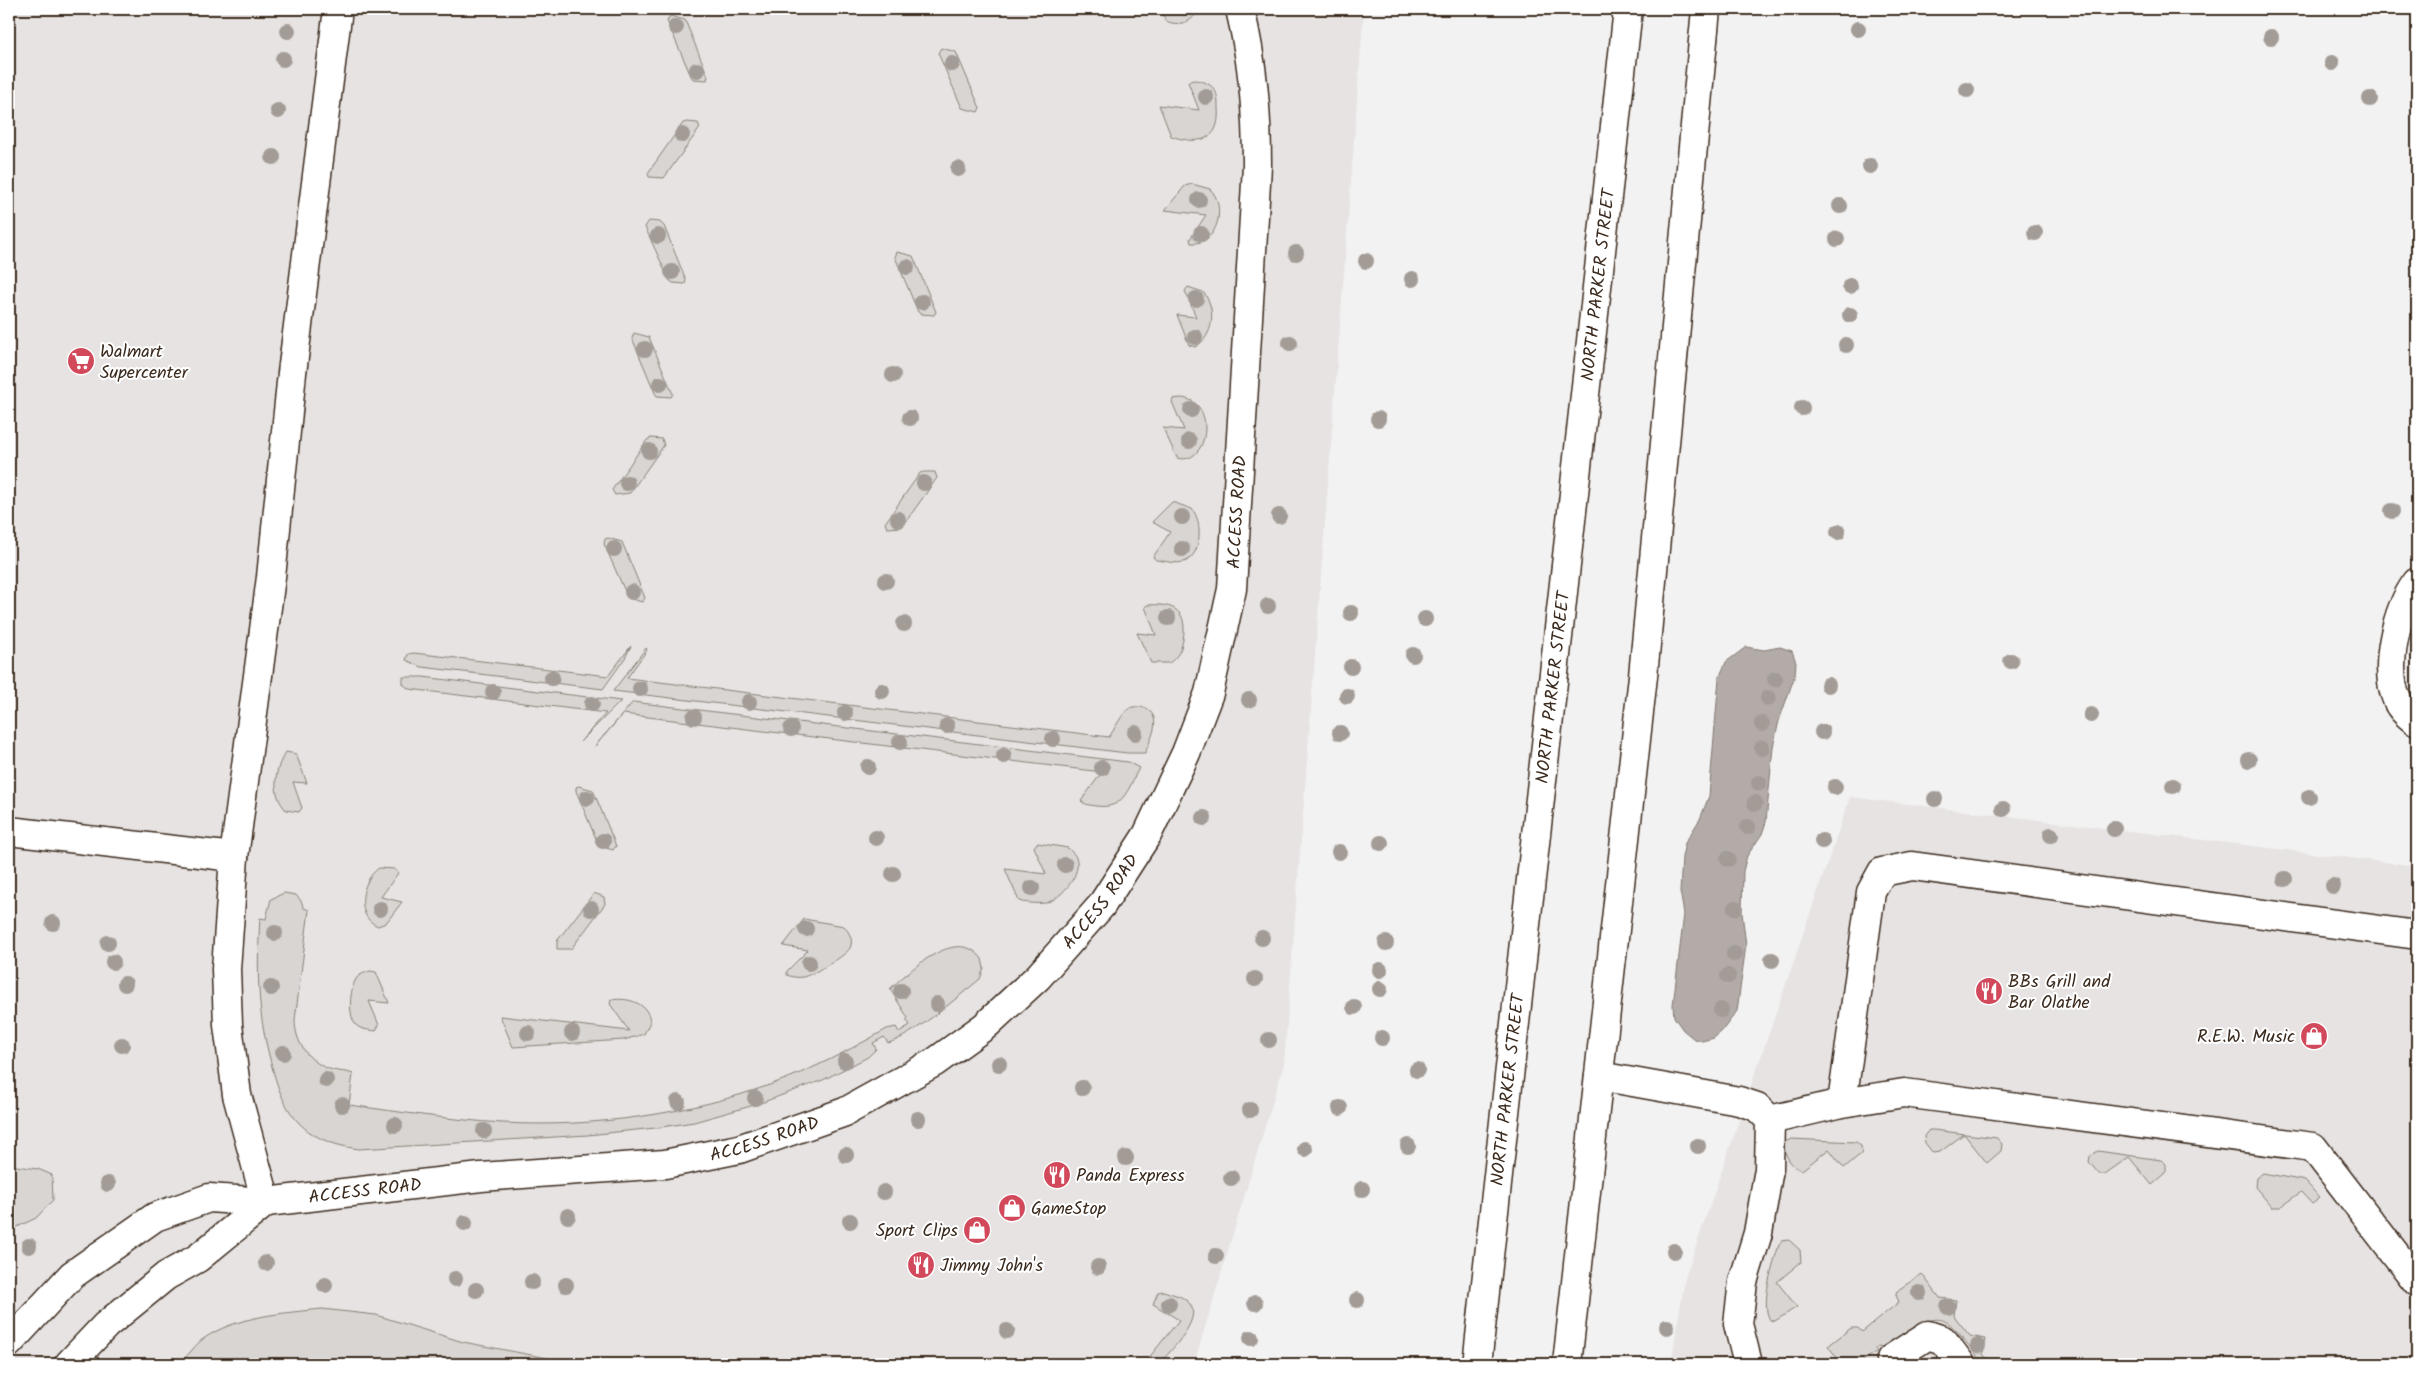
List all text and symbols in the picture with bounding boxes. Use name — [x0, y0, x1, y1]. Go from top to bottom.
street label: NORTH PARKER STREET — [1574, 186, 1624, 383]
place label: Walmart Supercenter — [100, 338, 189, 388]
supermarket icon: Walmart Supercenter — [66, 346, 96, 376]
street label: ACCESS ROAD — [1220, 454, 1256, 570]
street label: NORTH PARKER STREET — [1529, 588, 1579, 785]
street label: ACCESS ROAD — [1056, 848, 1147, 957]
place label: BBs Grill and Bar Olathe — [2008, 968, 2111, 1018]
restaurant icon: BBs Grill and Bar Olathe — [1974, 976, 2004, 1006]
street label: NORTH PARKER STREET — [1484, 991, 1534, 1187]
shop icon: R.E.W. Music — [2299, 1021, 2329, 1051]
place label: R.E.W. Music — [2197, 1023, 2295, 1052]
street label: ACCESS ROAD — [707, 1109, 824, 1171]
restaurant icon: Panda Express — [1042, 1160, 1072, 1190]
place label: Panda Express — [1076, 1162, 1185, 1191]
street label: ACCESS ROAD — [307, 1171, 424, 1213]
shop icon: GameStop — [997, 1193, 1027, 1223]
place label: GameStop — [1031, 1195, 1107, 1224]
shop icon: Sport Clips — [962, 1215, 992, 1245]
place label: Sport Clips — [876, 1217, 958, 1246]
restaurant icon: Jimmy John's — [906, 1250, 936, 1280]
place label: Jimmy John's — [940, 1252, 1043, 1281]

